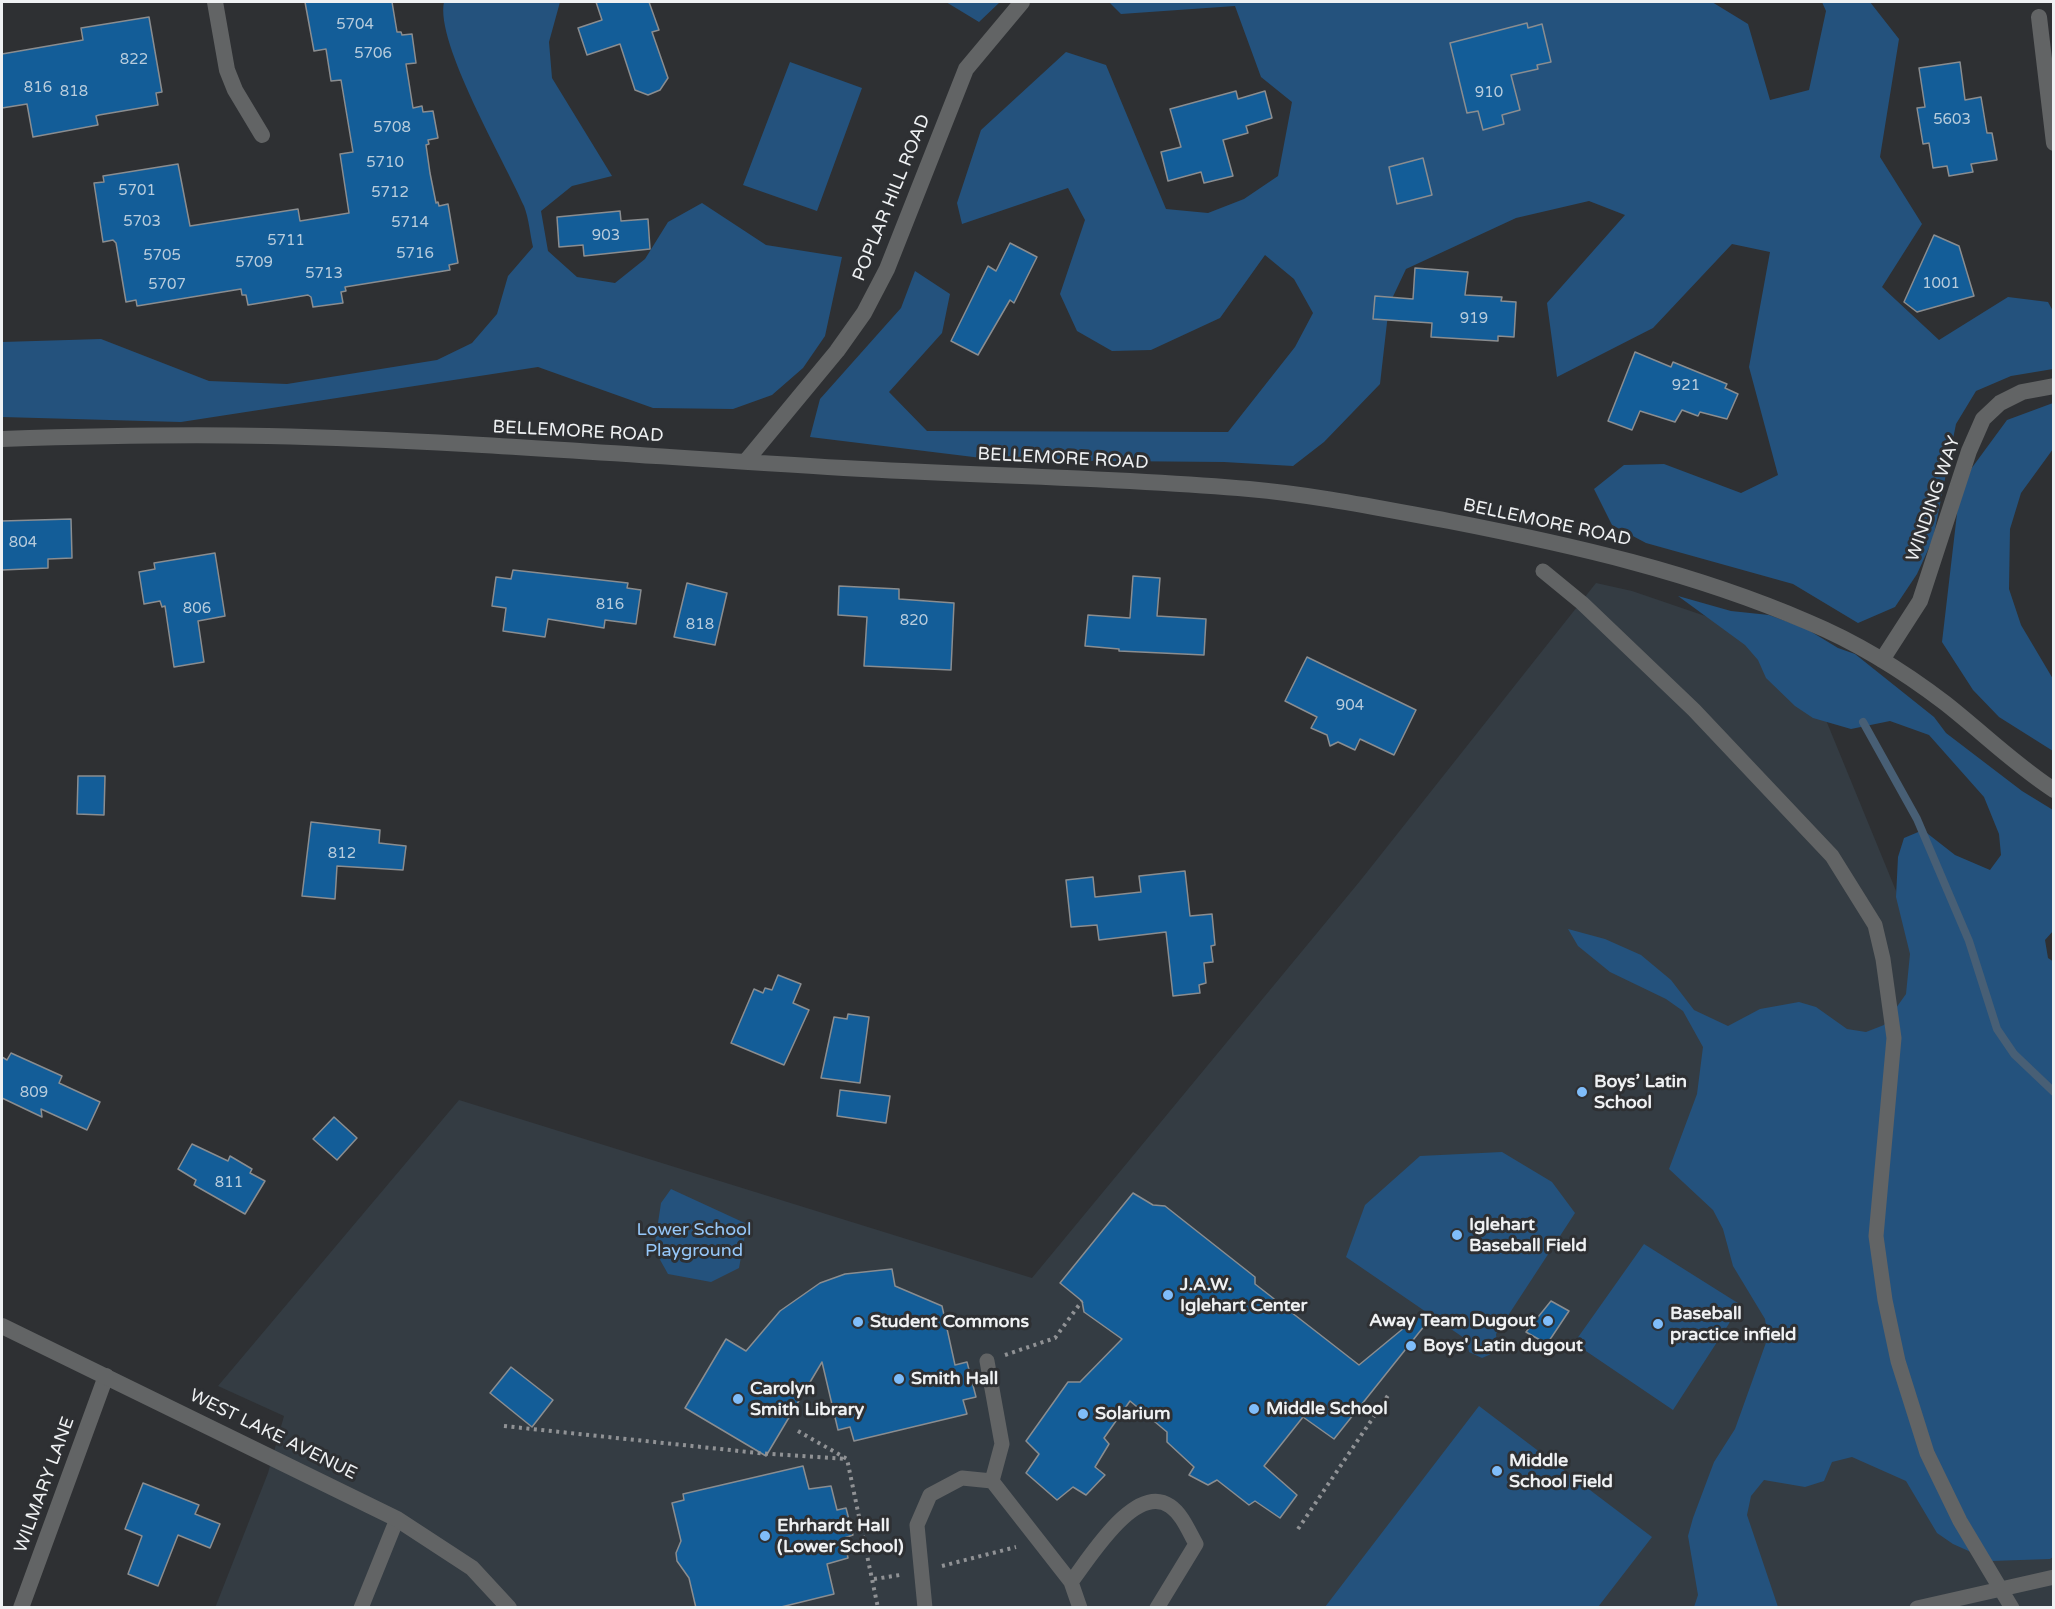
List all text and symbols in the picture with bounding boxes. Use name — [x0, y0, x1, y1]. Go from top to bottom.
house number: 5704 — [336, 16, 374, 34]
house number: 5706 — [354, 45, 392, 63]
house number: 822 — [120, 51, 148, 69]
house number: 816 — [24, 79, 52, 97]
house number: 818 — [60, 83, 88, 101]
house number: 910 — [1475, 84, 1503, 102]
street label: POPLAR HILL ROAD — [849, 111, 935, 285]
house number: 5603 — [1933, 111, 1971, 129]
house number: 5708 — [373, 119, 411, 137]
house number: 5710 — [366, 154, 404, 172]
house number: 5701 — [118, 182, 156, 200]
house number: 5712 — [371, 184, 409, 202]
house number: 5703 — [123, 213, 161, 231]
house number: 5714 — [391, 214, 429, 232]
house number: 903 — [592, 227, 620, 245]
house number: 5711 — [267, 232, 305, 250]
house number: 5716 — [396, 245, 434, 263]
house number: 5705 — [143, 247, 181, 265]
house number: 5709 — [235, 254, 273, 272]
house number: 5713 — [305, 265, 343, 283]
house number: 1001 — [1922, 275, 1960, 293]
house number: 5707 — [148, 276, 186, 294]
house number: 919 — [1460, 310, 1488, 328]
house number: 921 — [1672, 377, 1700, 395]
street label: BELLEMORE ROAD — [492, 417, 664, 447]
street label: WINDING WAY — [1902, 433, 1966, 565]
street label: BELLEMORE ROAD — [977, 444, 1149, 474]
street label: BELLEMORE ROAD — [1461, 495, 1633, 551]
house number: 804 — [9, 534, 37, 552]
house number: 816 — [596, 596, 624, 614]
house number: 806 — [183, 600, 211, 618]
house number: 820 — [900, 612, 928, 630]
house number: 818 — [686, 616, 714, 634]
house number: 904 — [1336, 697, 1364, 715]
house number: 812 — [328, 845, 356, 863]
place label: Boys’ Latin School — [1594, 1071, 1687, 1114]
house number: 809 — [20, 1084, 48, 1102]
marker: Boys’ Latin School — [1575, 1085, 1589, 1099]
house number: 811 — [215, 1174, 243, 1192]
place label: Iglehart Baseball Field — [1469, 1214, 1587, 1256]
park label: Lower School Playground — [636, 1219, 752, 1262]
marker: Iglehart Baseball Field — [1450, 1228, 1464, 1242]
place label: J.A.W. Iglehart Center — [1180, 1274, 1307, 1316]
marker: J.A.W. Iglehart Center — [1161, 1288, 1175, 1302]
place label: Baseball practice infield — [1670, 1303, 1796, 1346]
place label: Away Team Dugout — [1369, 1310, 1536, 1332]
place label: Student Commons — [870, 1311, 1029, 1333]
marker: Away Team Dugout — [1541, 1314, 1555, 1328]
marker: Student Commons — [851, 1315, 865, 1329]
marker: Baseball practice infield — [1651, 1317, 1665, 1331]
place label: Boys' Latin dugout — [1423, 1335, 1583, 1357]
marker: Boys' Latin dugout — [1404, 1339, 1418, 1353]
place label: Smith Hall — [911, 1368, 998, 1390]
marker: Smith Hall — [892, 1372, 906, 1386]
place label: Carolyn Smith Library — [750, 1378, 864, 1420]
street label: WEST LAKE AVENUE — [186, 1385, 360, 1485]
marker: Carolyn Smith Library — [731, 1392, 745, 1406]
place label: Middle School — [1266, 1398, 1388, 1420]
marker: Middle School — [1247, 1402, 1261, 1416]
place label: Solarium — [1095, 1403, 1170, 1425]
marker: Solarium — [1076, 1407, 1090, 1421]
street label: WILMARY LANE — [10, 1414, 80, 1556]
place label: Middle School Field — [1509, 1450, 1613, 1492]
marker: Middle School Field — [1490, 1464, 1504, 1478]
place label: Ehrhardt Hall (Lower School) — [777, 1515, 904, 1558]
marker: Ehrhardt Hall (Lower School) — [758, 1529, 772, 1543]

